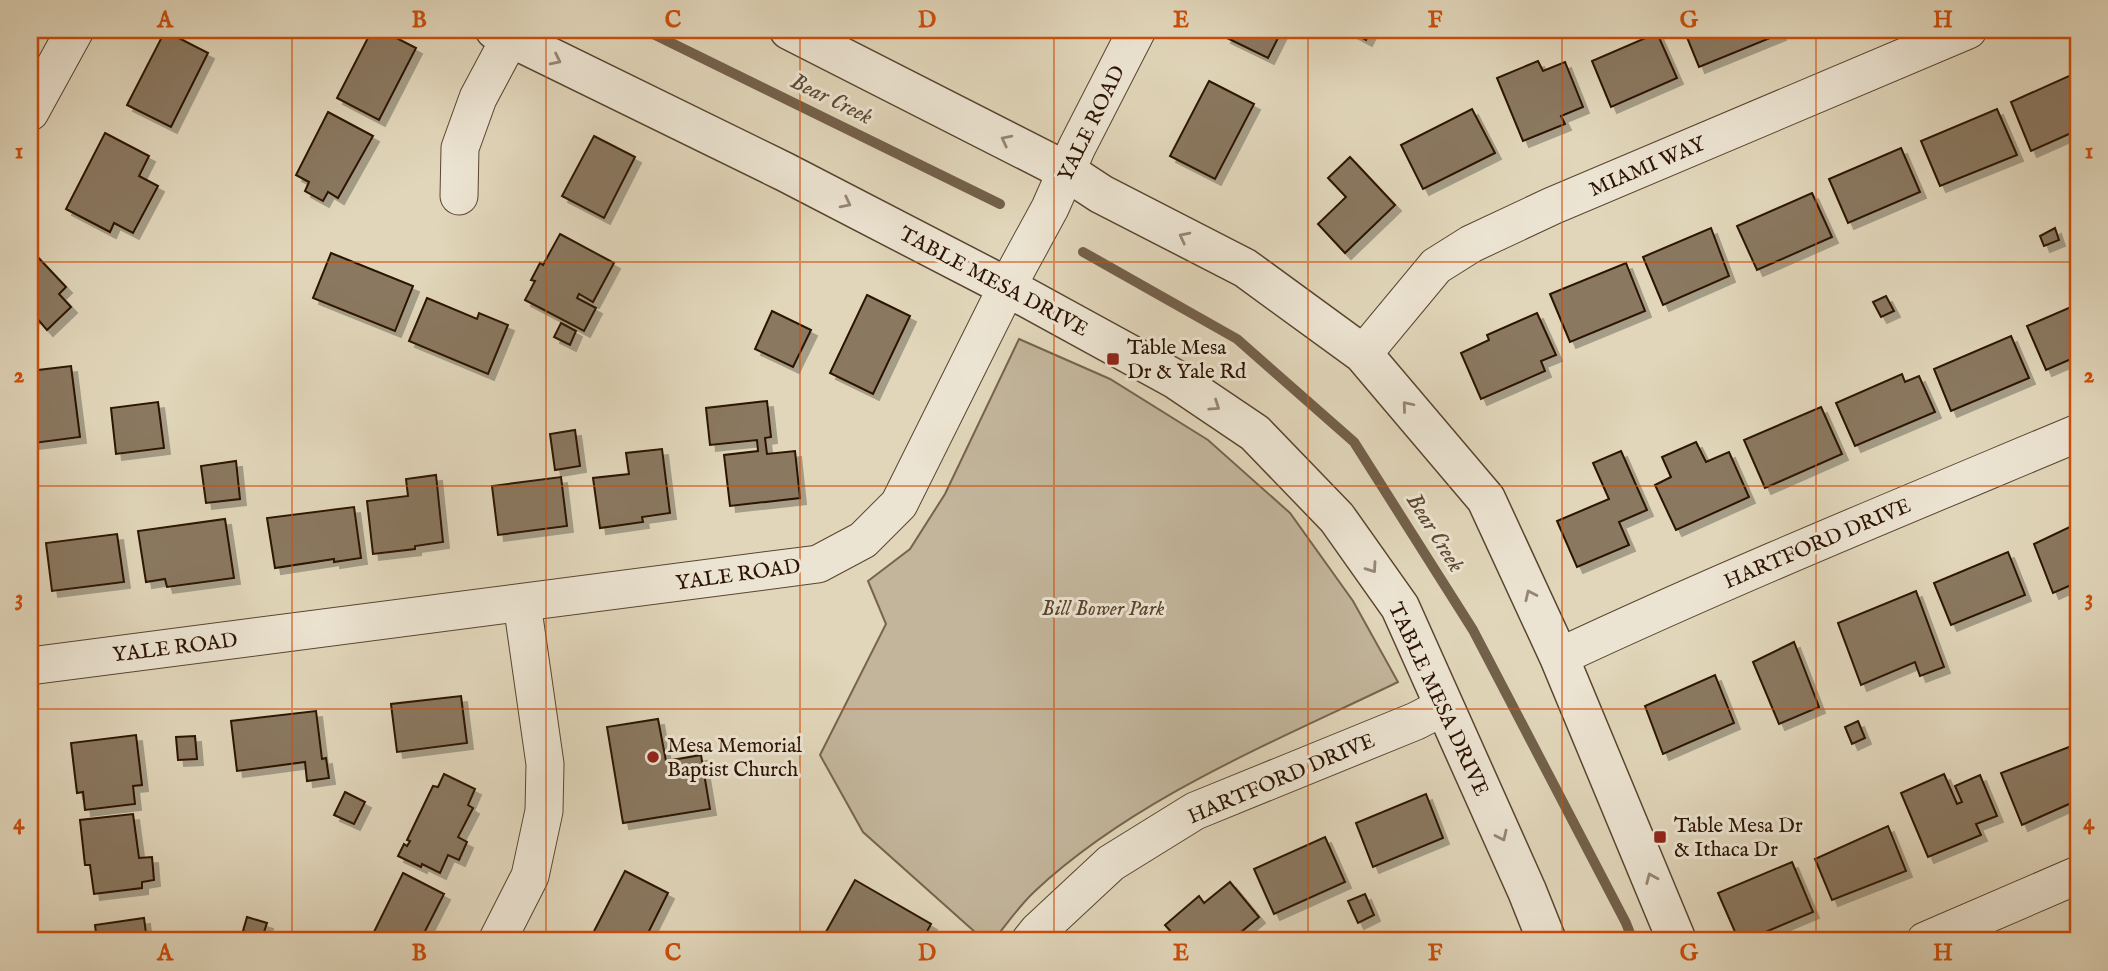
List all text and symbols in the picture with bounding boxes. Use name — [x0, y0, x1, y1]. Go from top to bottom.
text: A — [156, 6, 174, 35]
text: B — [411, 6, 427, 35]
text: C — [665, 6, 682, 35]
text: D — [918, 6, 936, 35]
text: E — [1173, 6, 1189, 35]
text: F — [1428, 6, 1443, 35]
text: G — [1680, 6, 1699, 35]
text: H — [1933, 6, 1953, 35]
one-way arrow — [549, 52, 561, 66]
street label: YALE ROAD — [1053, 61, 1132, 186]
water label: Bear Creek — [785, 67, 877, 132]
street label: MIAMI WAY — [1585, 130, 1711, 204]
one-way arrow — [1000, 134, 1013, 148]
text: 1 — [15, 137, 23, 166]
text: 1 — [2085, 137, 2093, 166]
one-way arrow — [838, 195, 851, 209]
street label: TABLE MESA DRIVE — [894, 221, 1093, 344]
one-way arrow — [1179, 231, 1192, 245]
place label: Table Mesa Dr & Yale Rd — [1127, 335, 1247, 386]
marker: Table Mesa Dr & Yale Rd — [1105, 351, 1121, 367]
text: 2 — [14, 361, 25, 390]
text: 2 — [2084, 361, 2095, 390]
one-way arrow — [1207, 398, 1220, 410]
one-way arrow — [1403, 401, 1416, 414]
water label: Bear Creek — [1399, 488, 1470, 578]
street label: HARTFORD DRIVE — [1720, 493, 1915, 596]
street label: YALE ROAD — [674, 553, 802, 598]
one-way arrow — [1364, 560, 1376, 573]
text: 3 — [15, 584, 23, 613]
text: 3 — [2085, 584, 2093, 613]
one-way arrow — [1524, 590, 1538, 602]
park label: Bill Bower Park — [1042, 596, 1165, 623]
street label: TABLE MESA DRIVE — [1381, 599, 1494, 801]
street label: YALE ROAD — [111, 627, 239, 670]
street label: HARTFORD DRIVE — [1184, 728, 1379, 831]
place label: Mesa Memorial Baptist Church — [667, 733, 802, 784]
marker: Mesa Memorial Baptist Church — [645, 749, 661, 765]
text: 4 — [13, 808, 25, 837]
text: 4 — [2083, 808, 2095, 837]
place label: Table Mesa Dr & Ithaca Dr — [1674, 813, 1803, 864]
one-way arrow — [1494, 829, 1508, 841]
marker: Table Mesa Dr & Ithaca Dr — [1652, 829, 1668, 845]
one-way arrow — [1645, 873, 1659, 886]
text: A — [156, 939, 174, 968]
text: B — [411, 939, 427, 968]
text: C — [665, 939, 682, 968]
text: D — [918, 939, 936, 968]
text: E — [1173, 939, 1189, 968]
text: F — [1428, 939, 1443, 968]
text: G — [1680, 939, 1699, 968]
text: H — [1933, 939, 1953, 968]

